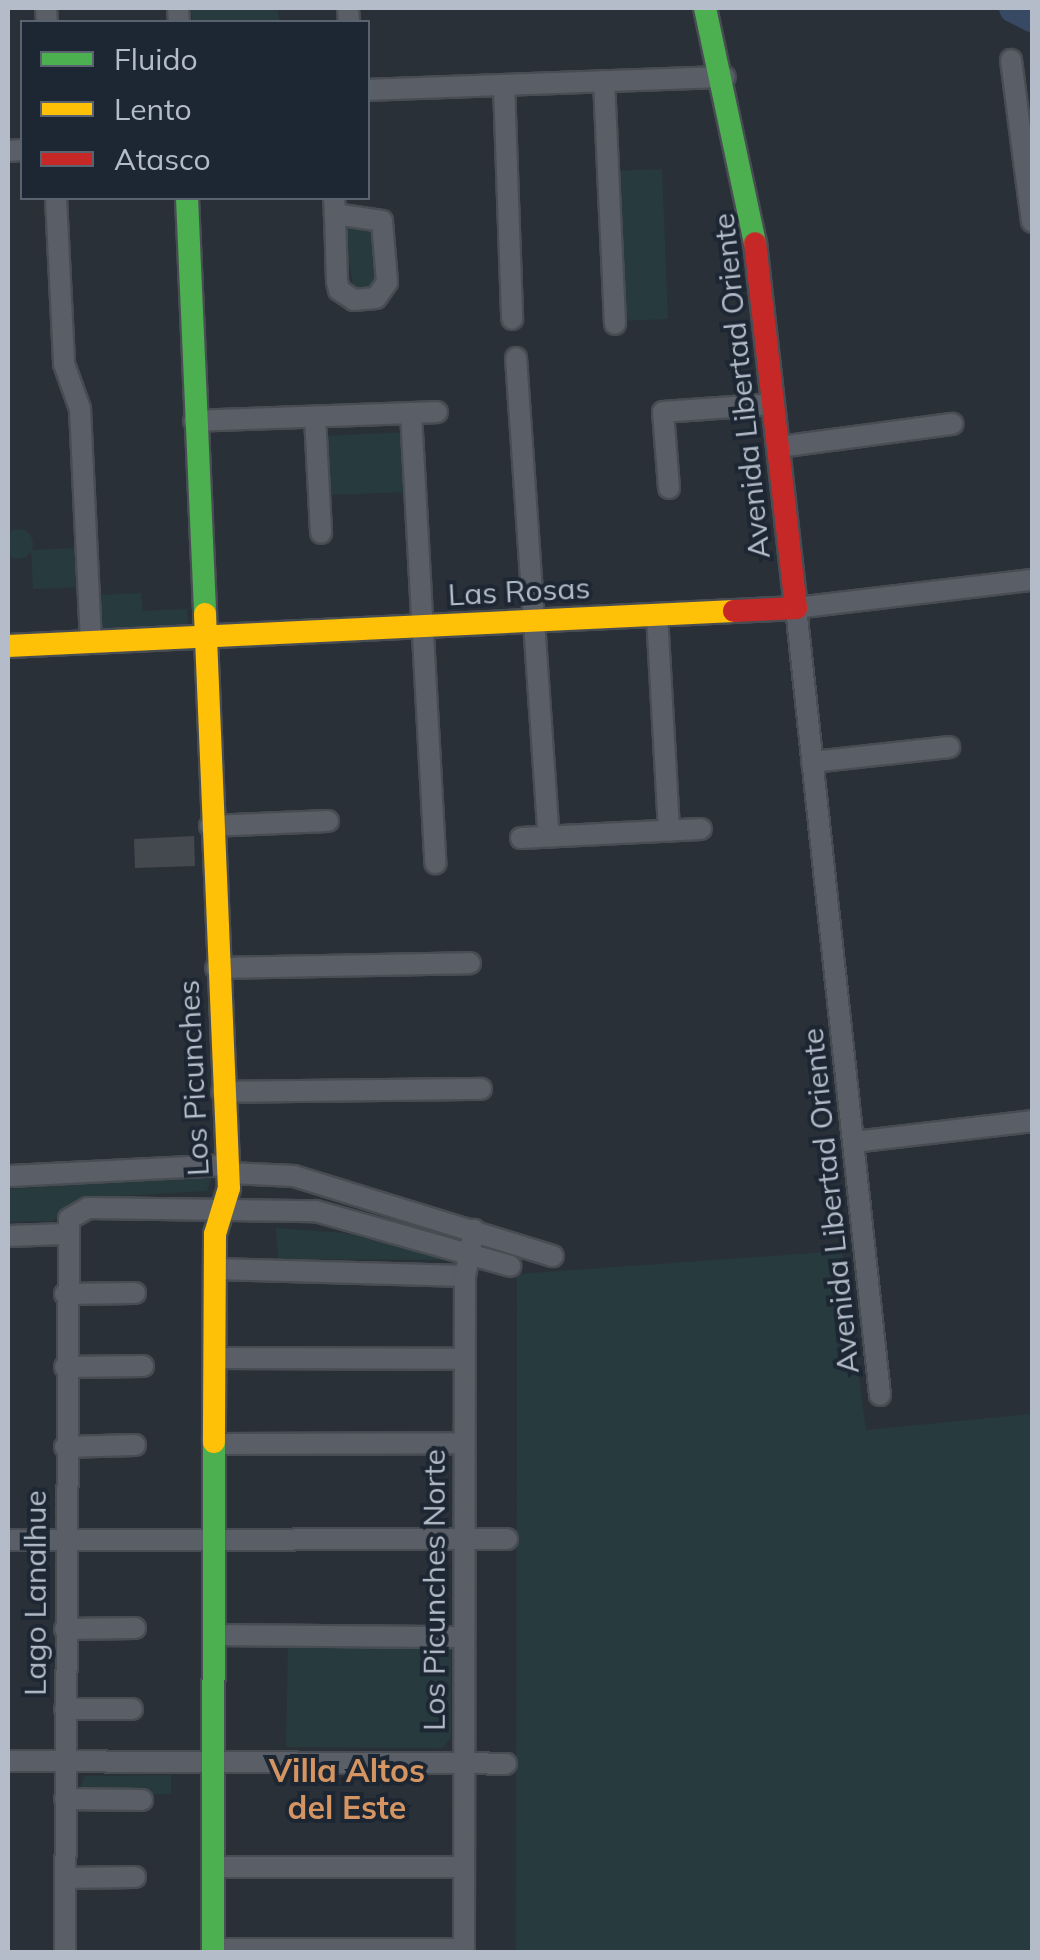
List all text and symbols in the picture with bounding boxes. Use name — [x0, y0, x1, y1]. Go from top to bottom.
legend — [20, 20, 370, 200]
text: Fluido — [114, 40, 198, 78]
text: Lento — [114, 90, 192, 128]
text: Atasco — [114, 140, 211, 178]
street label: Avenida Libertad Oriente — [705, 211, 777, 561]
street label: Las Rosas — [447, 569, 591, 613]
street label: Los Picunches — [170, 979, 216, 1177]
street label: Avenida Libertad Oriente — [794, 1026, 866, 1376]
street label: Los Picunches Norte — [416, 1449, 452, 1731]
street label: Lago Lanalhue — [17, 1490, 53, 1696]
district label: Villa Altos del Este — [269, 1752, 425, 1827]

